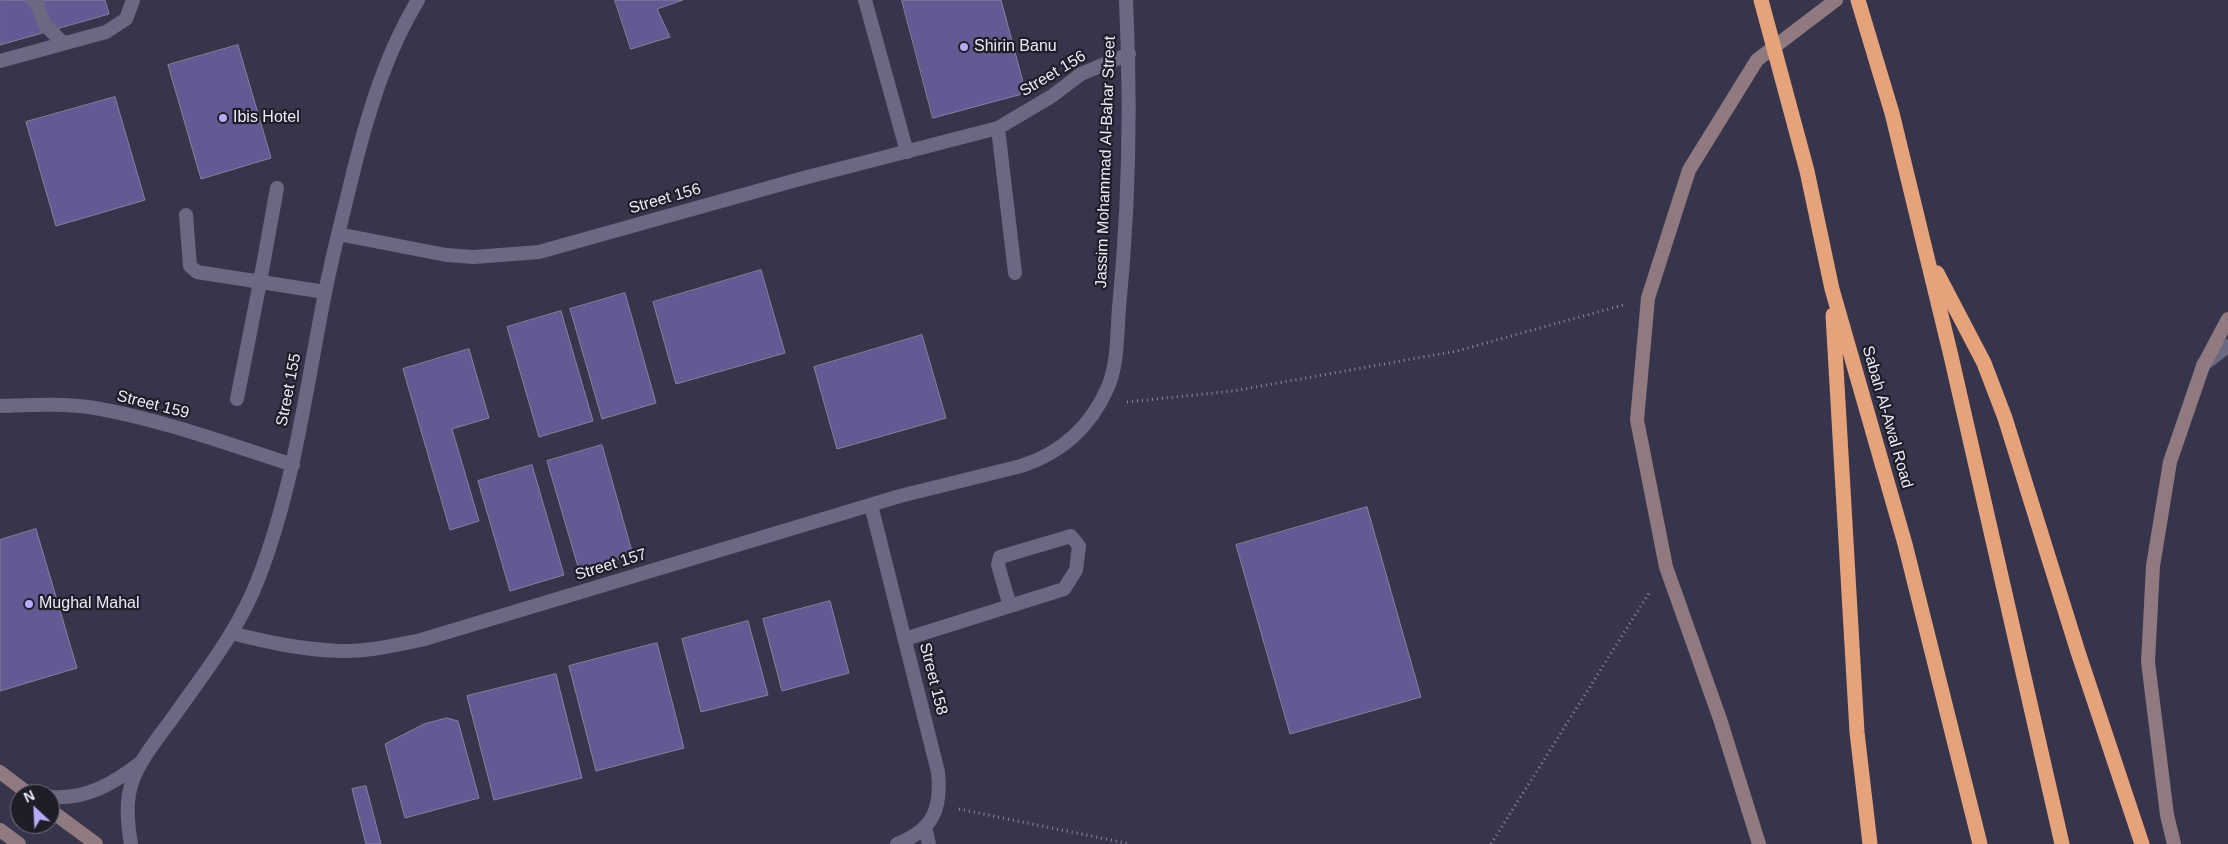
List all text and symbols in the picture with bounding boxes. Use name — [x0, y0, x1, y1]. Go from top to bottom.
street label: Jassim Mohammad Al-Bahar Street — [1092, 35, 1120, 289]
place label: Shirin Banu — [974, 37, 1057, 57]
marker: Shirin Banu — [958, 41, 970, 53]
street label: Street 156 — [1016, 47, 1090, 101]
place label: Ibis Hotel — [233, 108, 300, 128]
marker: Ibis Hotel — [217, 112, 229, 124]
street label: Street 156 — [627, 180, 703, 218]
street label: Sabah Al-Awal Road — [1857, 344, 1917, 490]
street label: Street 155 — [273, 352, 305, 428]
street label: Street 159 — [115, 387, 191, 423]
street label: Street 157 — [573, 545, 649, 585]
place label: Mughal Mahal — [39, 594, 140, 614]
marker: Mughal Mahal — [23, 598, 35, 610]
street label: Street 158 — [915, 641, 951, 717]
north arrow — [10, 784, 60, 834]
text: N — [21, 787, 37, 806]

